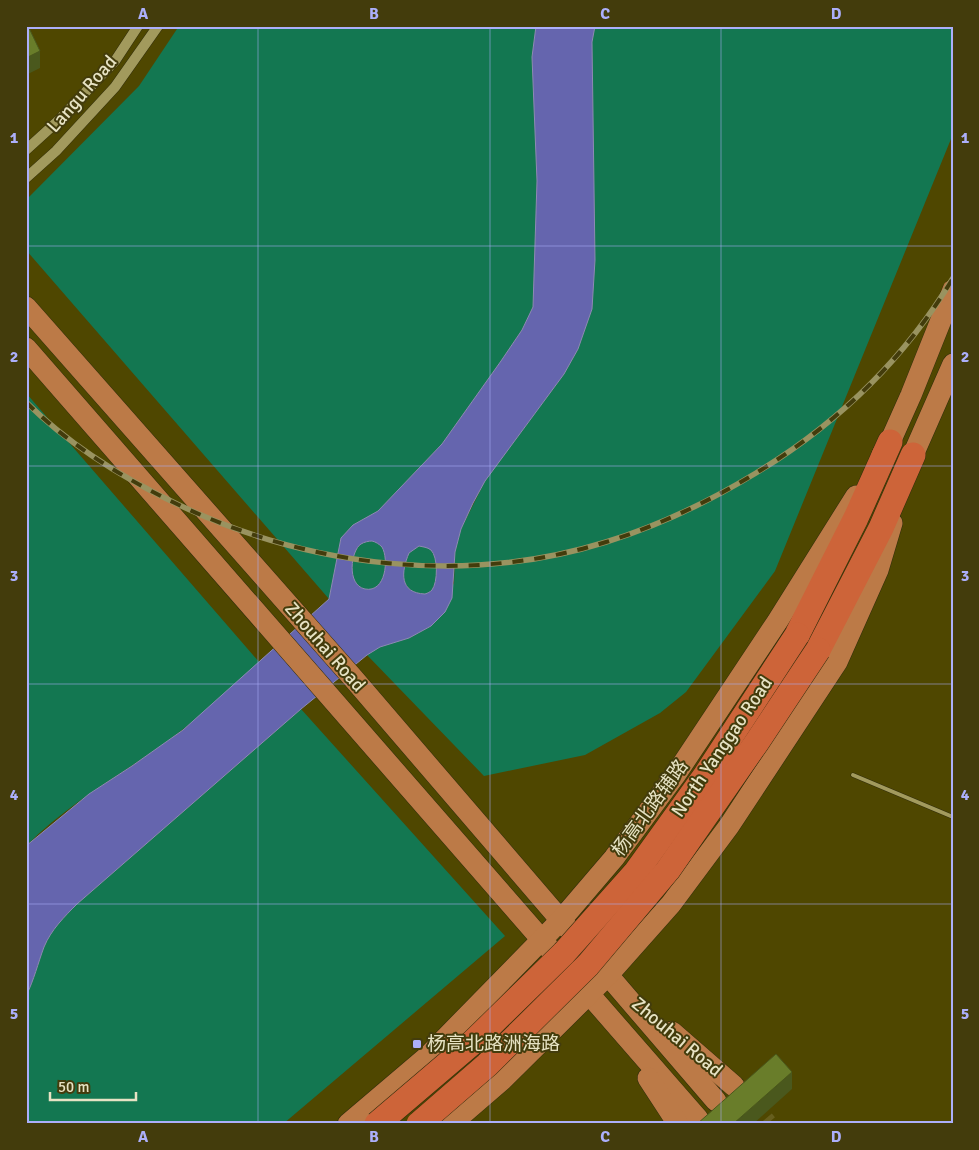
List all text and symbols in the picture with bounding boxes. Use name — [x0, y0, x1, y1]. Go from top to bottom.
text: A — [138, 4, 149, 24]
text: B — [369, 4, 379, 24]
text: C — [600, 4, 610, 24]
text: D — [831, 4, 842, 24]
street label: Langu Road — [42, 50, 122, 138]
text: 1 — [10, 128, 19, 148]
text: 1 — [961, 128, 970, 148]
text: 2 — [10, 347, 18, 367]
text: 2 — [961, 347, 969, 367]
text: 3 — [10, 566, 18, 586]
text: 3 — [961, 566, 969, 586]
street label: Zhouhai Road — [279, 597, 371, 697]
street label: North Yanggao Road — [666, 672, 778, 822]
street label: 杨高北路辅路 — [607, 755, 693, 861]
text: 4 — [10, 785, 19, 805]
text: 4 — [961, 785, 970, 805]
street label: Zhouhai Road — [627, 992, 727, 1082]
text: 5 — [10, 1004, 18, 1024]
text: 5 — [961, 1004, 969, 1024]
place label: 杨高北路洲海路 — [427, 1032, 560, 1056]
marker: 杨高北路洲海路 — [411, 1038, 423, 1050]
scale bar — [50, 1070, 136, 1102]
text: 50 m — [58, 1078, 89, 1096]
text: A — [138, 1127, 149, 1147]
text: B — [369, 1127, 379, 1147]
text: C — [600, 1127, 610, 1147]
text: D — [831, 1127, 842, 1147]

